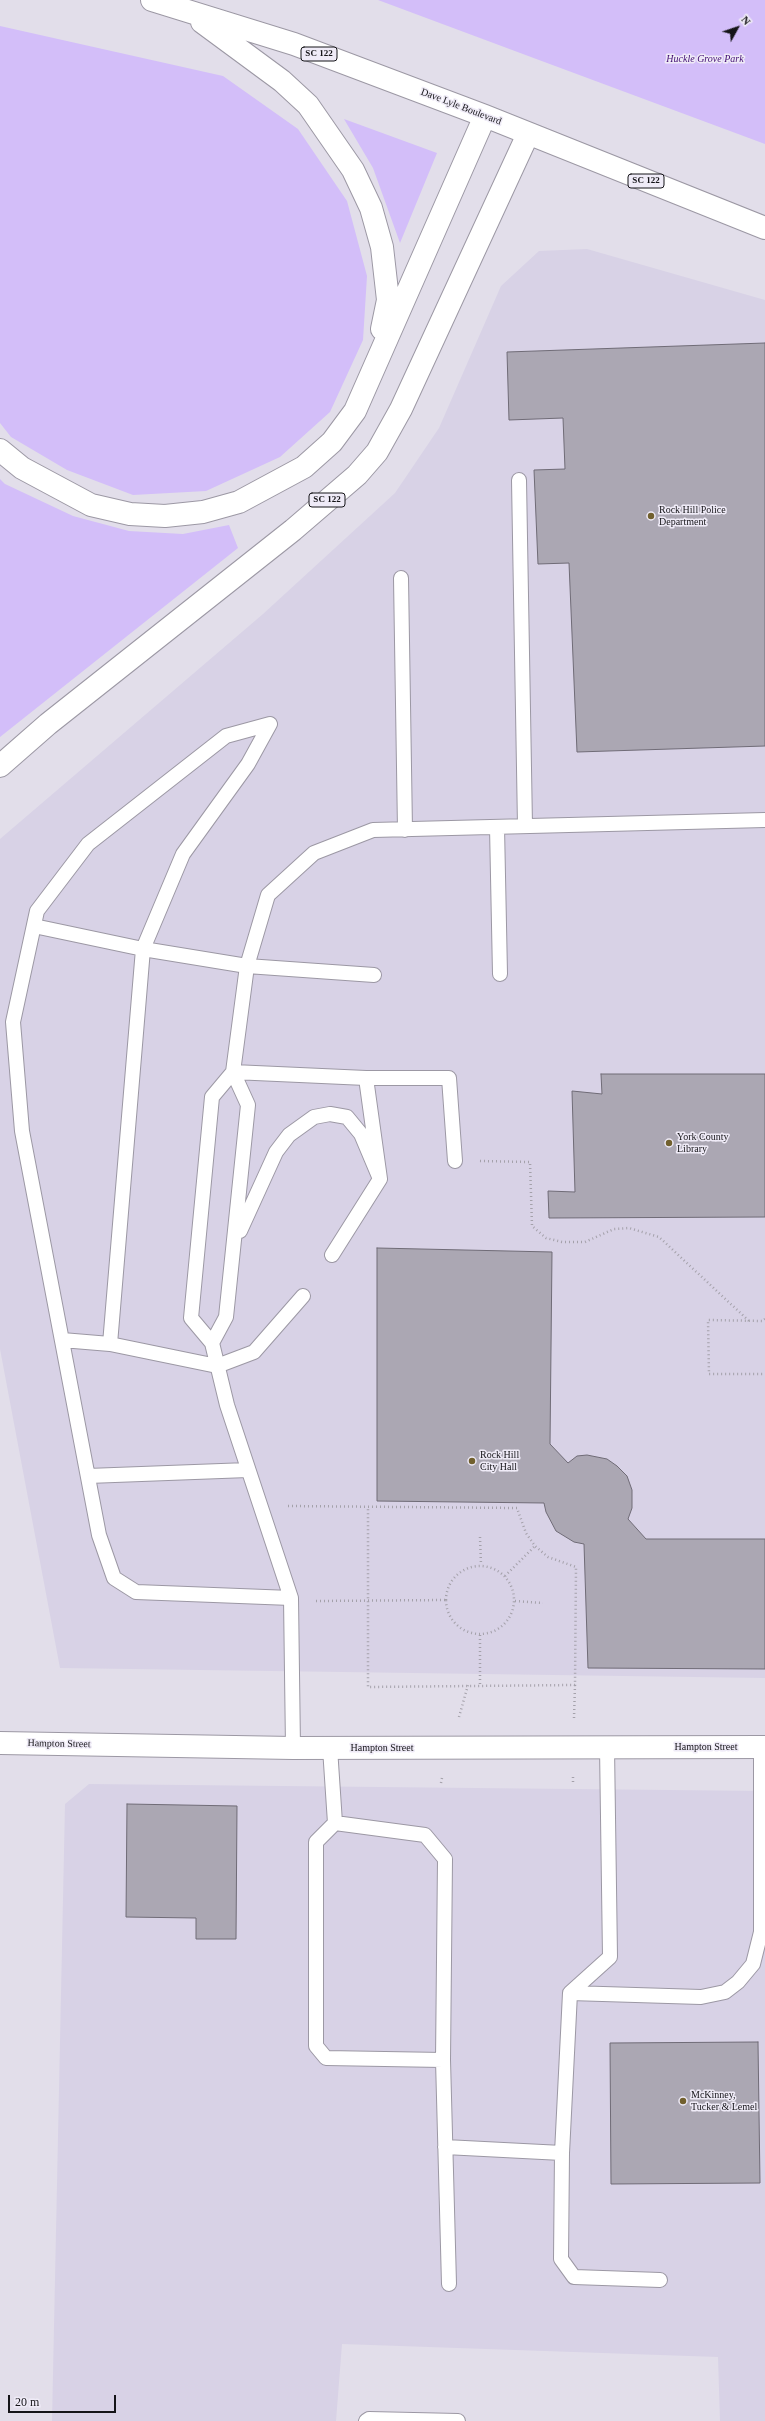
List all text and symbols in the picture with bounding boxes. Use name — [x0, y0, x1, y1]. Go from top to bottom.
north arrow — [717, 8, 757, 48]
text: N — [739, 13, 753, 27]
road number: SC 122 — [301, 47, 337, 61]
park label: Huckle Grove Park — [666, 53, 744, 65]
street label: Dave Lyle Boulevard — [419, 86, 503, 128]
road number: SC 122 — [628, 174, 664, 188]
road number: SC 122 — [309, 493, 345, 507]
place label: Rock Hill Police Department — [659, 504, 726, 528]
marker: Rock Hill Police Department — [646, 511, 656, 521]
place label: York County Library — [677, 1131, 728, 1154]
marker: York County Library — [664, 1138, 674, 1148]
place label: Rock Hill City Hall — [480, 1449, 519, 1472]
marker: Rock Hill City Hall — [467, 1456, 477, 1466]
street label: Hampton Street — [27, 1737, 91, 1751]
street label: Hampton Street — [674, 1741, 738, 1753]
street label: Hampton Street — [350, 1742, 414, 1754]
place label: McKinney, Tucker & Lemel — [691, 2089, 757, 2112]
marker: McKinney, Tucker & Lemel — [678, 2096, 688, 2106]
scale bar — [10, 2387, 118, 2413]
text: 20 m — [15, 2395, 39, 2409]

